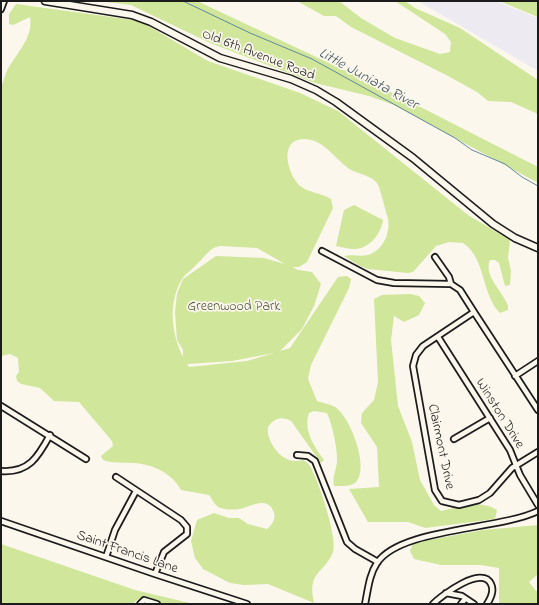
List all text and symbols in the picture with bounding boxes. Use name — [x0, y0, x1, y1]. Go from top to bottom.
street label: Old 6th Avenue Road — [199, 27, 317, 85]
water label: Little Juniata River — [315, 45, 421, 115]
park label: Greenwood Park — [188, 300, 280, 316]
street label: Winston Drive — [471, 376, 527, 452]
street label: Clairmont Drive — [423, 403, 457, 491]
street label: Saint Francis Lane — [74, 528, 180, 578]

